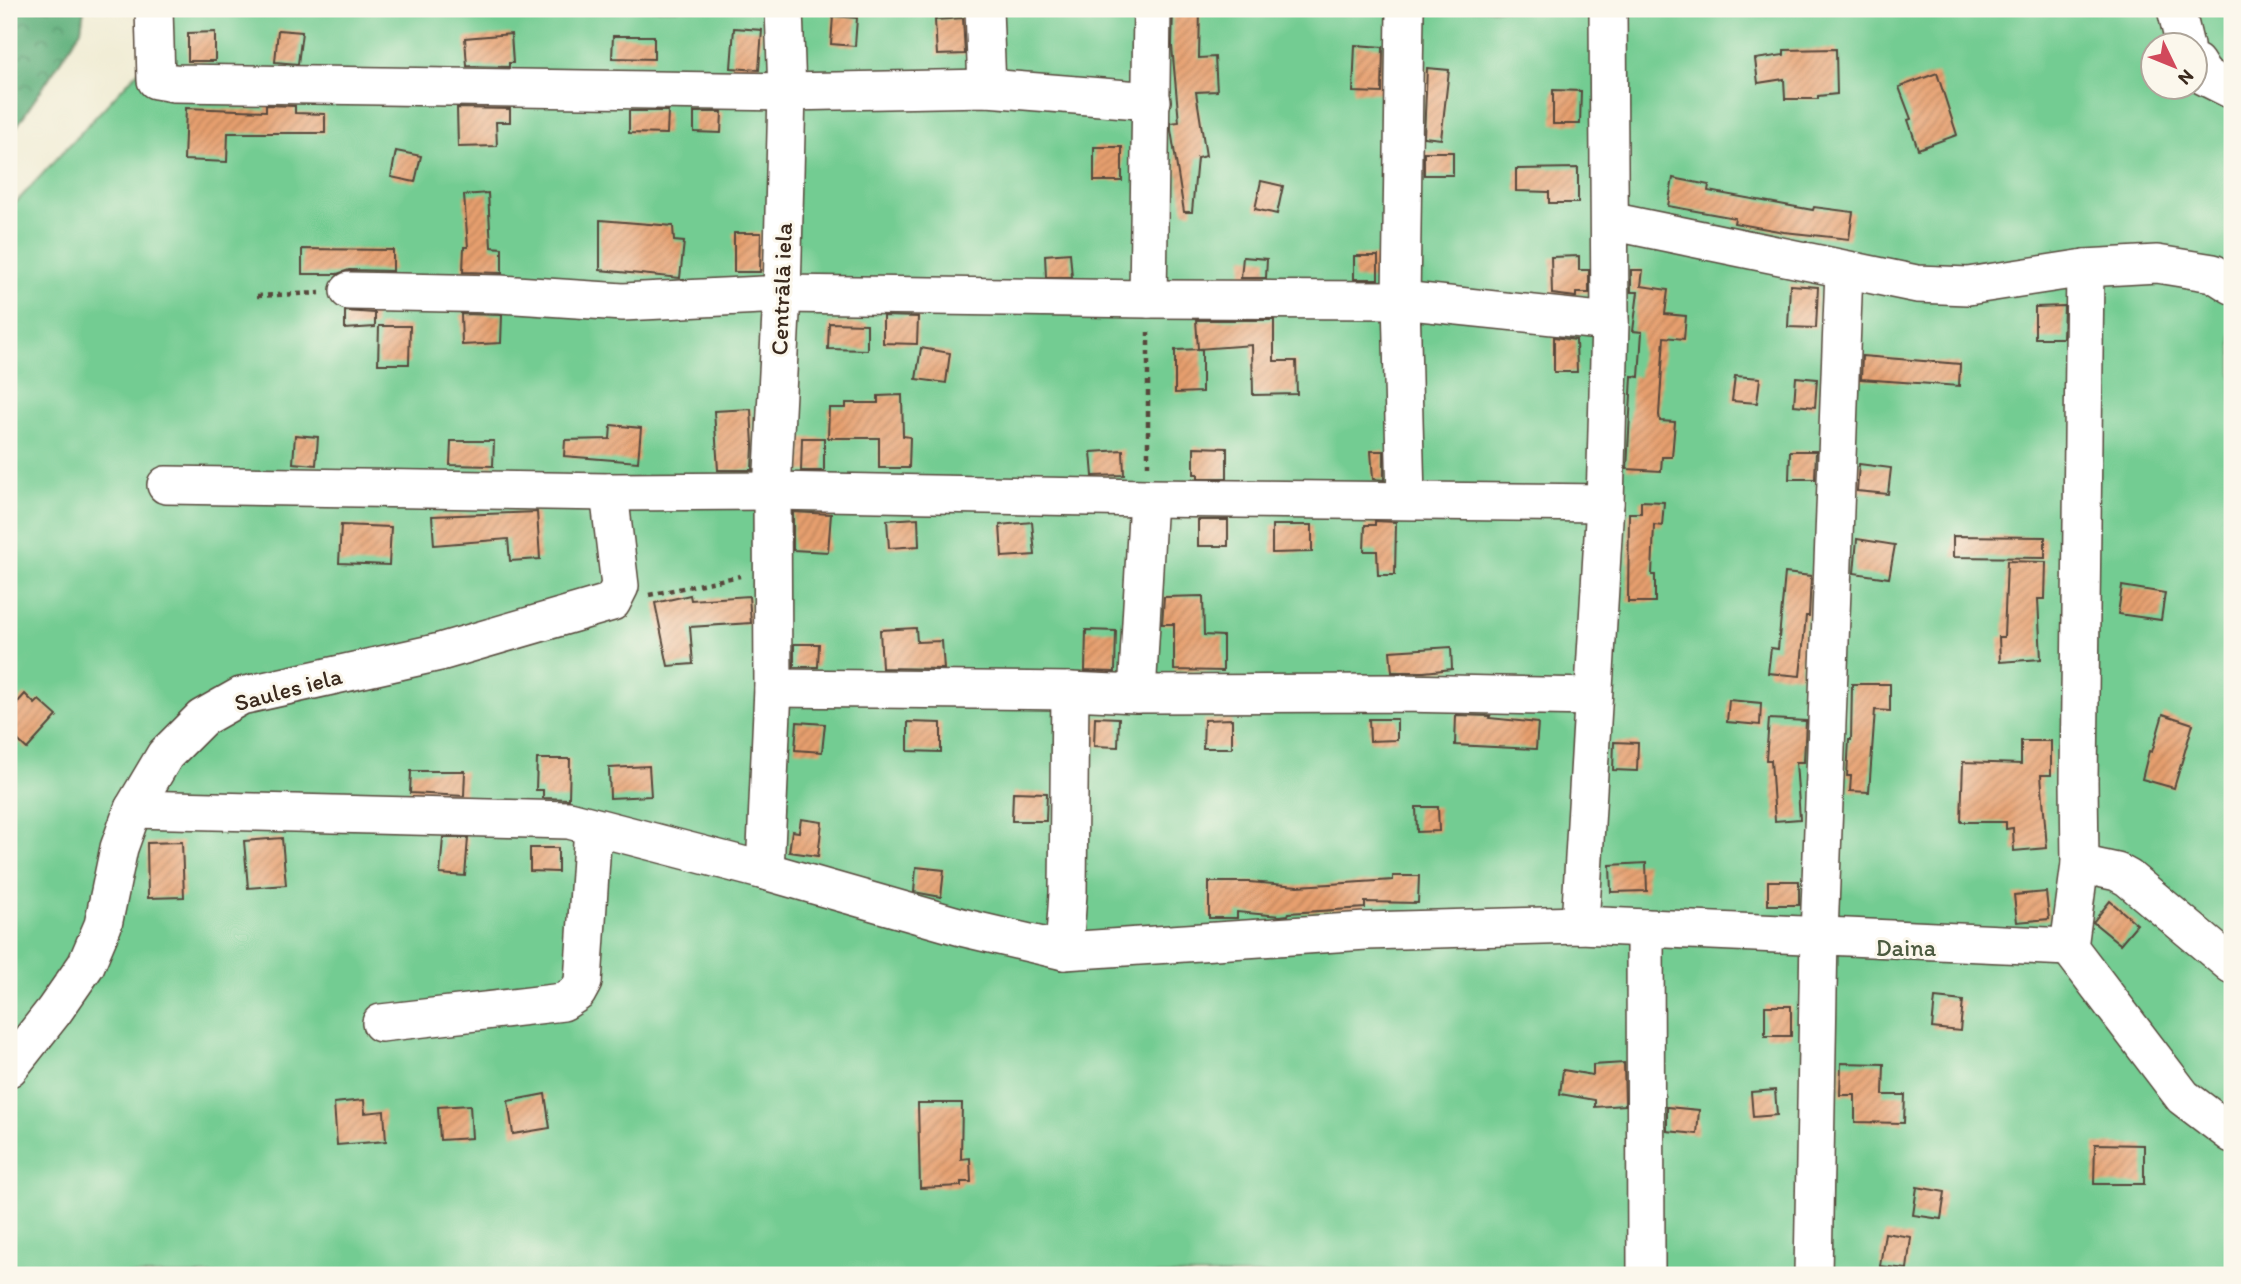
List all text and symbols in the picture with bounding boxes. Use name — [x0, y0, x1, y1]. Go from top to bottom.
north arrow — [2140, 32, 2210, 102]
text: N — [2173, 65, 2199, 90]
street label: Centrālā iela — [764, 222, 798, 356]
street label: Saules iela — [231, 661, 346, 717]
park label: Daina — [1876, 933, 1937, 962]

